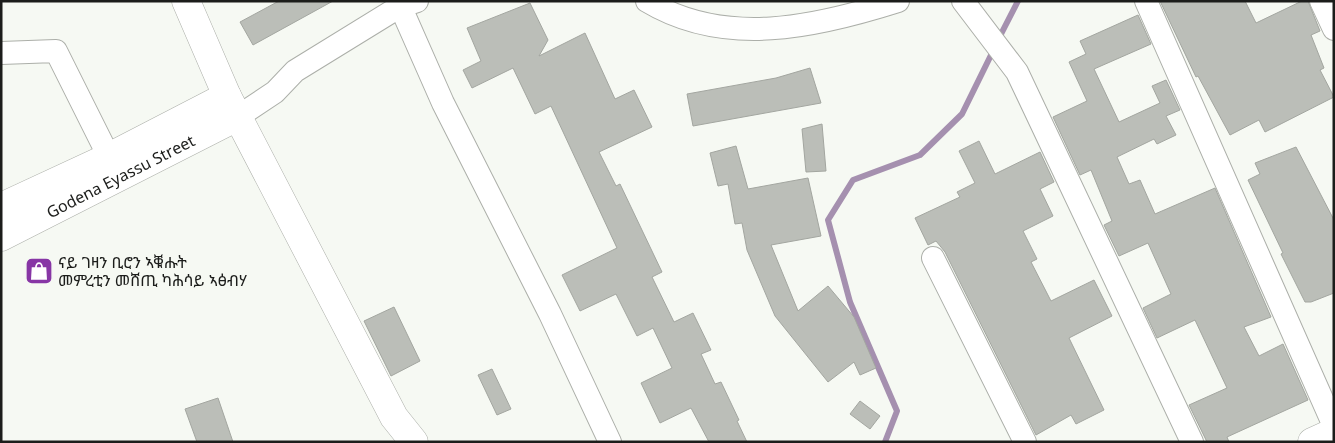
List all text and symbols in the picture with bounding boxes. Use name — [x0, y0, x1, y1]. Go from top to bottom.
street label: Godena Eyassu Street — [42, 129, 199, 223]
place label: ናይ ገዛን ቢሮን ኣቑሑት መምረቲን መሸጢ ካሕሳይ ኣፅብሃ — [58, 251, 247, 291]
shop icon: ናይ ገዛን ቢሮን ኣቑሑት መምረቲን መሸጢ ካሕሳይ ኣፅብሃ — [24, 256, 54, 286]

